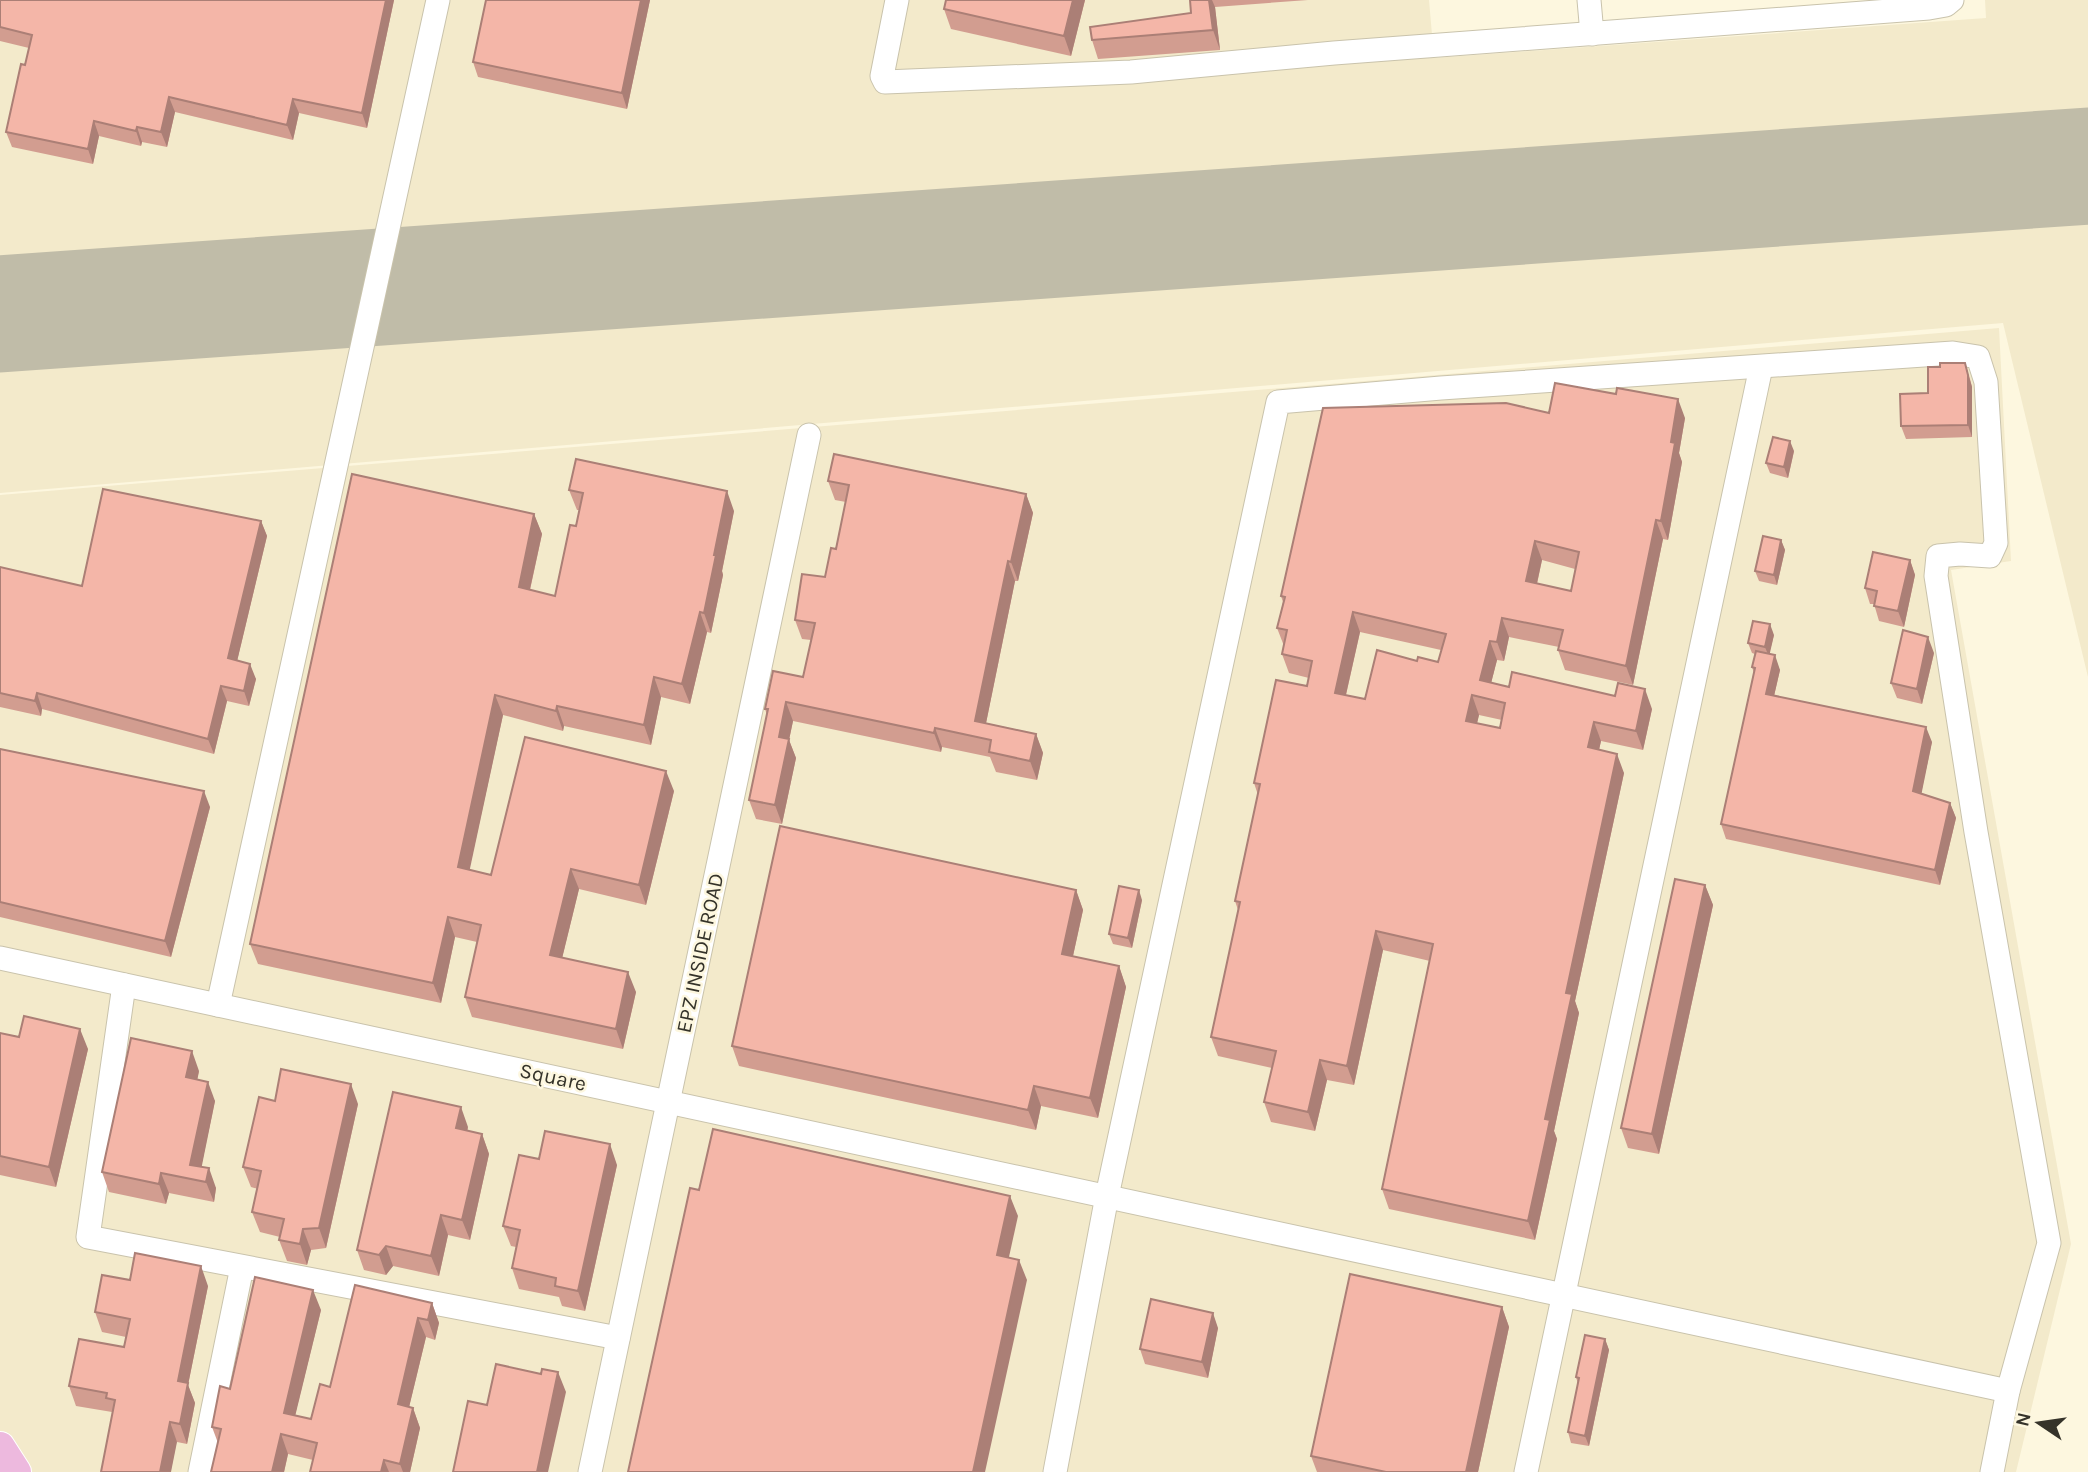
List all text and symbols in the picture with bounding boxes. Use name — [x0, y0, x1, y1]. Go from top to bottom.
street label: EPZ INSIDE ROAD — [671, 871, 729, 1035]
street label: Square — [517, 1058, 589, 1096]
north arrow — [2004, 1388, 2074, 1458]
text: N — [2011, 1410, 2036, 1429]

